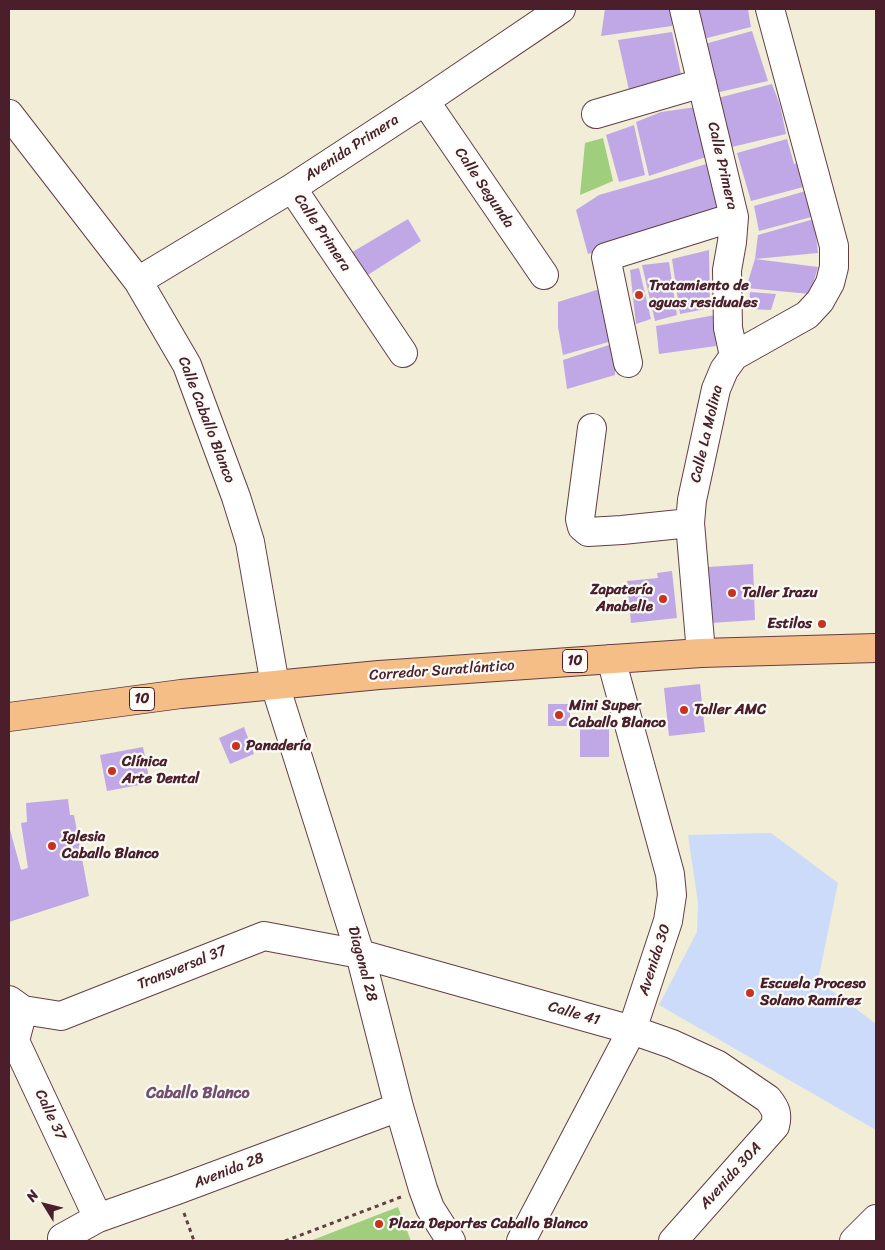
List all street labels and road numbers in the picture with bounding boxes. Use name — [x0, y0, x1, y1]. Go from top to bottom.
street label: Avenida Primera — [302, 111, 402, 185]
street label: Calle Primera — [703, 120, 741, 212]
street label: Calle Segunda — [450, 144, 518, 232]
street label: Calle Primera — [290, 191, 354, 275]
street label: Calle Caballo Blanco — [174, 354, 238, 486]
street label: Calle La Molina — [687, 384, 727, 484]
road number: 10 — [562, 649, 588, 672]
street label: Corredor Suratlántico — [369, 657, 515, 685]
road number: 10 — [130, 688, 154, 711]
street label: Avenida 30 — [635, 922, 675, 998]
street label: Diagonal 28 — [343, 924, 381, 1004]
street label: Transversal 37 — [135, 942, 229, 994]
street label: Calle 41 — [546, 998, 602, 1030]
street label: Calle 37 — [30, 1087, 70, 1143]
street label: Avenida 30A — [696, 1139, 766, 1213]
street label: Avenida 28 — [191, 1149, 267, 1193]

